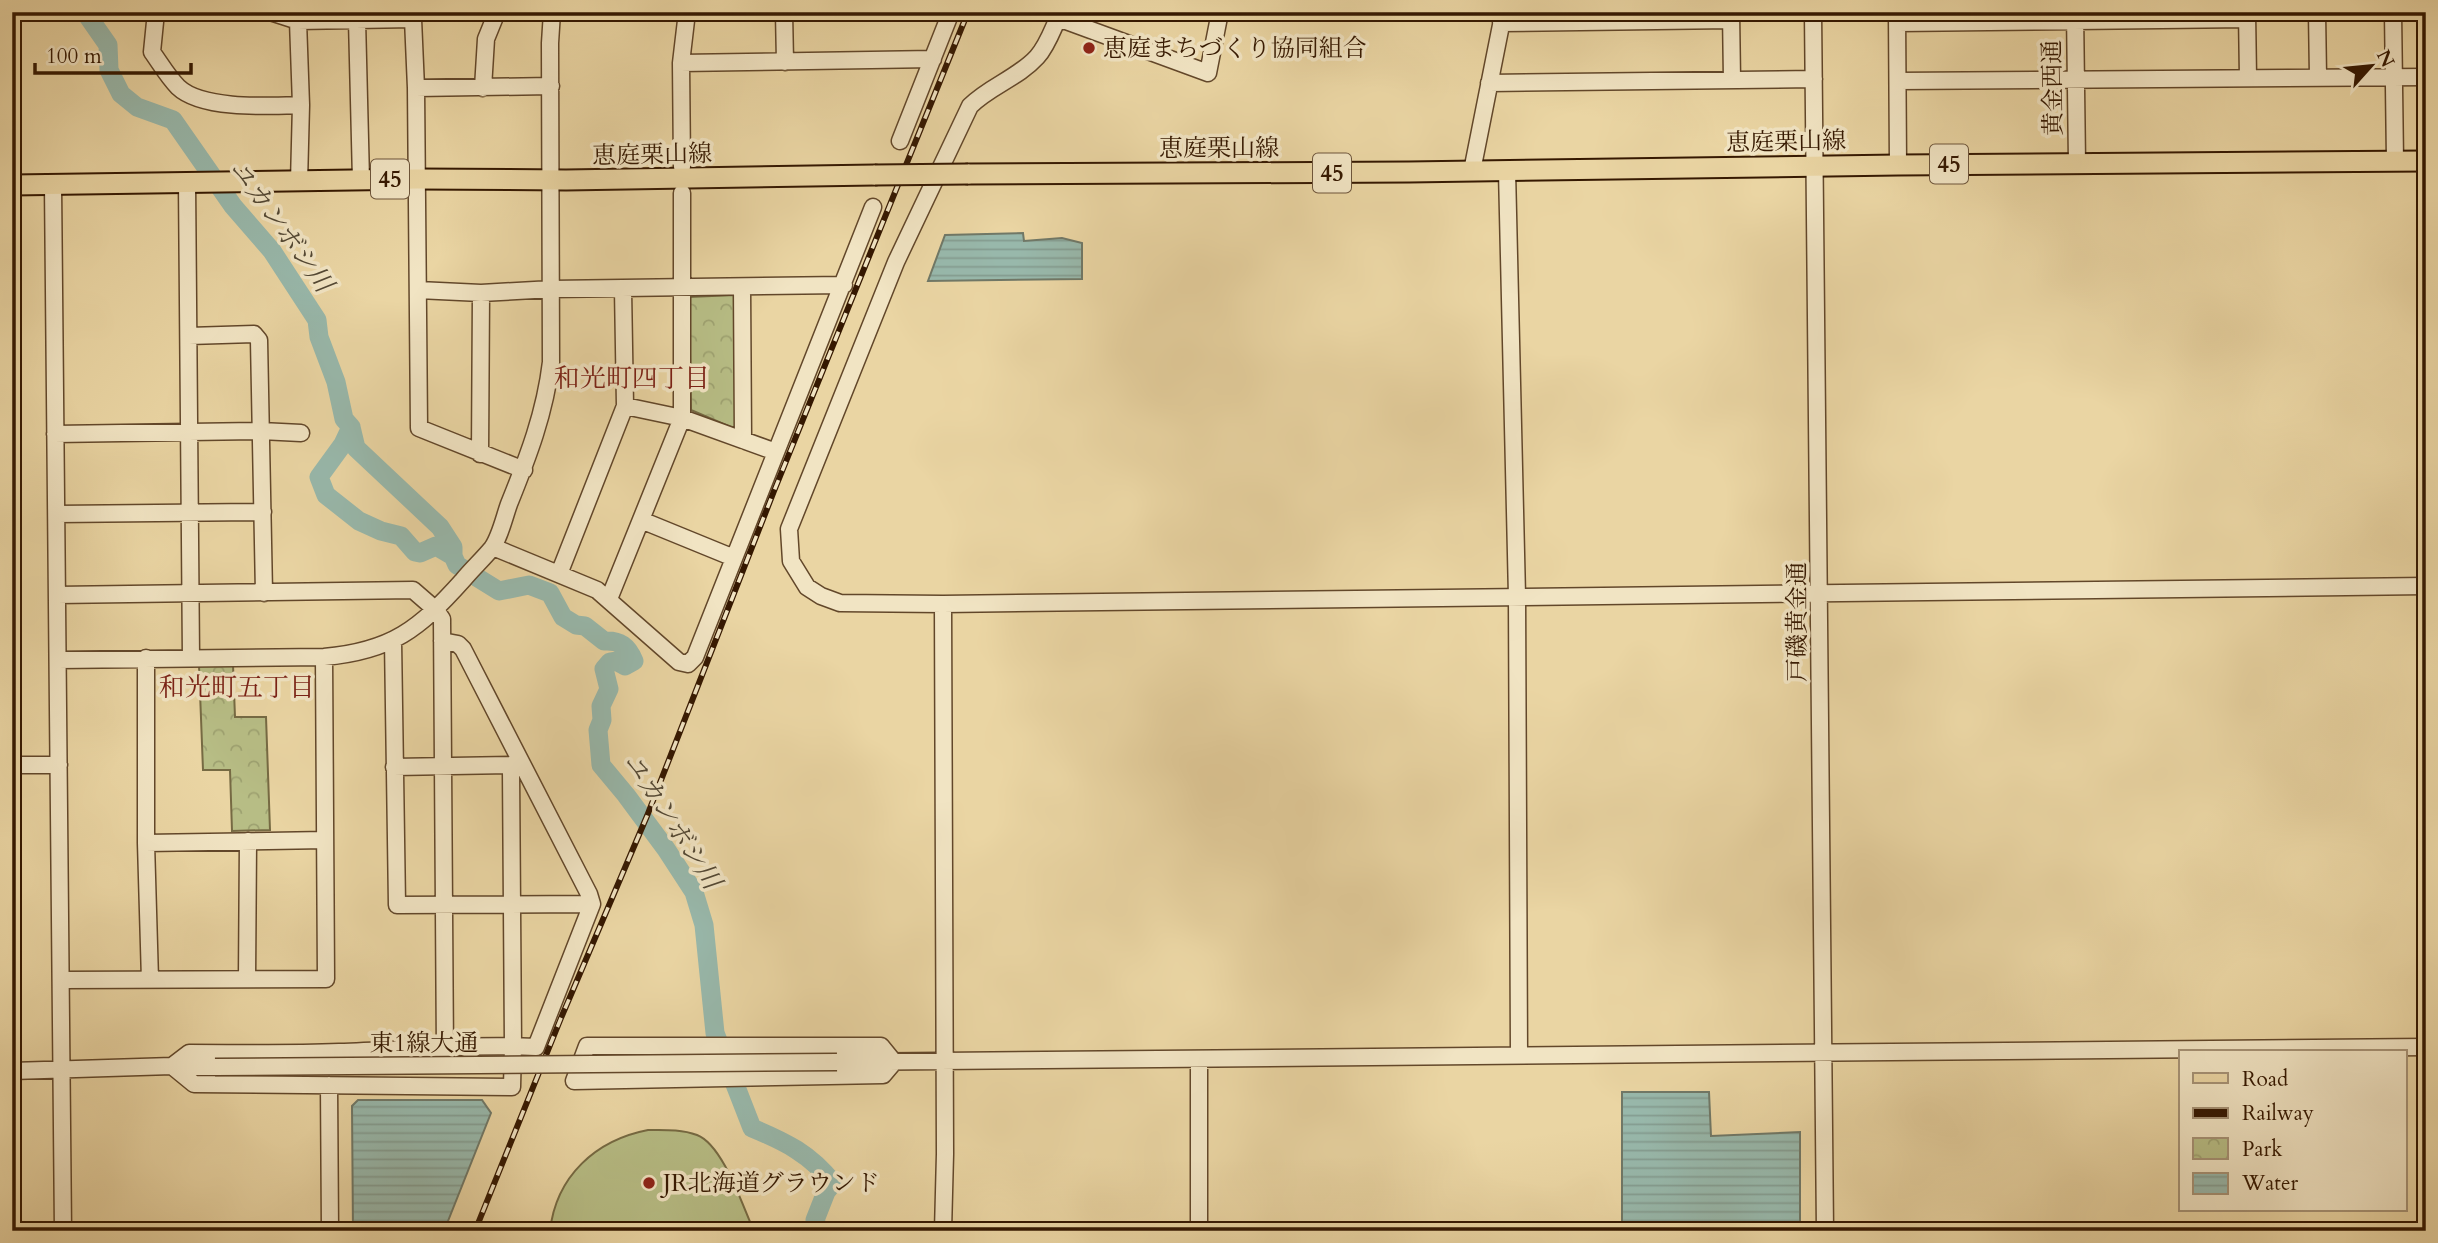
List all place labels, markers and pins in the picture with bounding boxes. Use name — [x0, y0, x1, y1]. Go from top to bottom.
place label: 恵庭まちづくり協同組合 — [1103, 32, 1367, 65]
marker: 恵庭まちづくり協同組合 — [1081, 40, 1097, 56]
place label: JR北海道グラウンド — [660, 1167, 880, 1200]
marker: JR北海道グラウンド — [641, 1175, 657, 1191]

